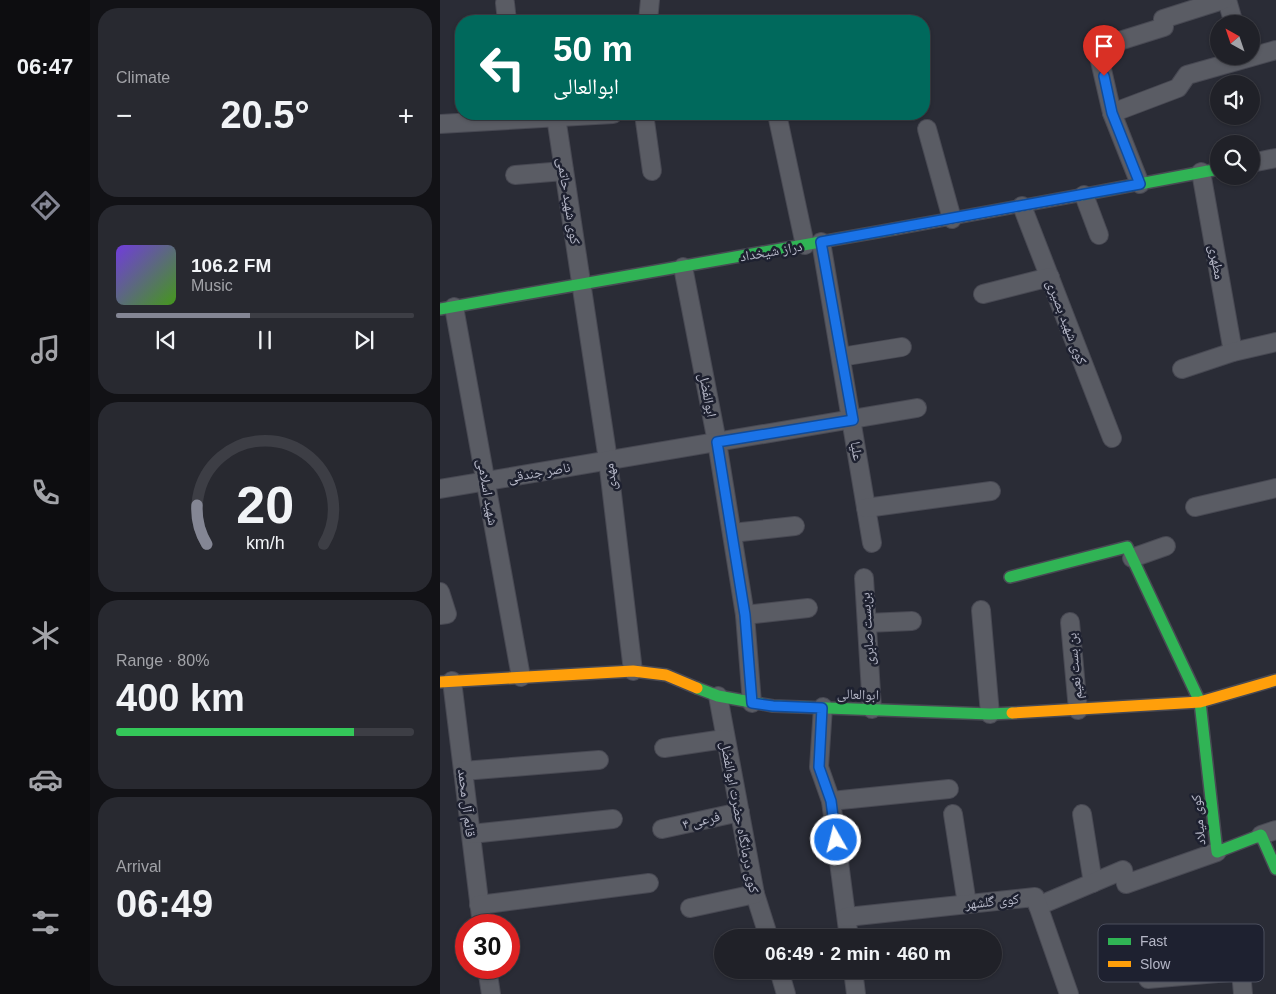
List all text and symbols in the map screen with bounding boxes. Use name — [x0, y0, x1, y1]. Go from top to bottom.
north arrow — [1210, 15, 1260, 65]
map controls — [1210, 15, 1260, 185]
pin — [1083, 25, 1125, 76]
text: 50 m — [553, 29, 633, 68]
icon: arrive — [1090, 32, 1118, 60]
icon: left — [470, 35, 535, 100]
text: 06:47 — [17, 54, 73, 79]
text: Climate — [116, 69, 170, 86]
text: ابوالعالی — [553, 74, 619, 99]
button: sound — [1210, 75, 1260, 125]
text: 20.5° — [220, 94, 310, 136]
text: − — [116, 100, 132, 131]
text: + — [398, 100, 414, 131]
button: search — [1210, 135, 1260, 185]
street label: کوی شهید حاتمی — [553, 156, 584, 246]
icon: directions — [28, 188, 63, 223]
street label: دراز شیخداد — [739, 238, 804, 265]
street label: مطهری — [1205, 243, 1228, 281]
text: 106.2 FM — [191, 255, 271, 276]
text: Music — [191, 277, 233, 294]
street label: کوی شهید بصیری — [1043, 278, 1091, 367]
icon: previous — [152, 326, 180, 354]
icon: pause — [251, 326, 279, 354]
icon: next — [350, 326, 378, 354]
icon: music — [28, 332, 63, 367]
street label: ابوالفضل — [695, 372, 720, 419]
street label: علیا — [847, 440, 866, 462]
street label: شهید اسلامی — [473, 458, 502, 527]
street label: ناصر جندقی — [507, 459, 572, 486]
street label: مهدی — [600, 462, 621, 491]
icon: phone — [28, 475, 63, 510]
text: 20 — [236, 476, 294, 534]
text: km/h — [246, 533, 284, 553]
street label: بن‌بست صابری — [856, 592, 879, 666]
icon: climate — [28, 618, 63, 653]
street label: بن بست نعیم — [1063, 632, 1087, 700]
text: Range · 80% — [116, 652, 209, 669]
text: 400 km — [116, 677, 245, 719]
street label: ابوالعالی — [837, 685, 879, 704]
street label: کوی درمانگاه حضرت ابوالفضل — [716, 740, 763, 895]
icon: car — [28, 762, 63, 797]
street label: قائم آل محمد — [453, 768, 479, 838]
street label: کوی میلاد — [1187, 794, 1210, 846]
street label: فرعی ۴ — [680, 808, 722, 833]
position arrow — [809, 813, 861, 865]
text: Arrival — [116, 858, 161, 875]
text: 06:49 — [116, 883, 213, 925]
street label: کوی گلشهر — [963, 890, 1020, 913]
icon: filters — [28, 905, 63, 940]
speed limit sign: 30 — [455, 914, 520, 979]
legend — [1098, 924, 1264, 982]
text: Fast — [1140, 933, 1167, 949]
text: 06:49 · 2 min · 460 m — [765, 943, 951, 964]
text: Slow — [1140, 956, 1171, 972]

